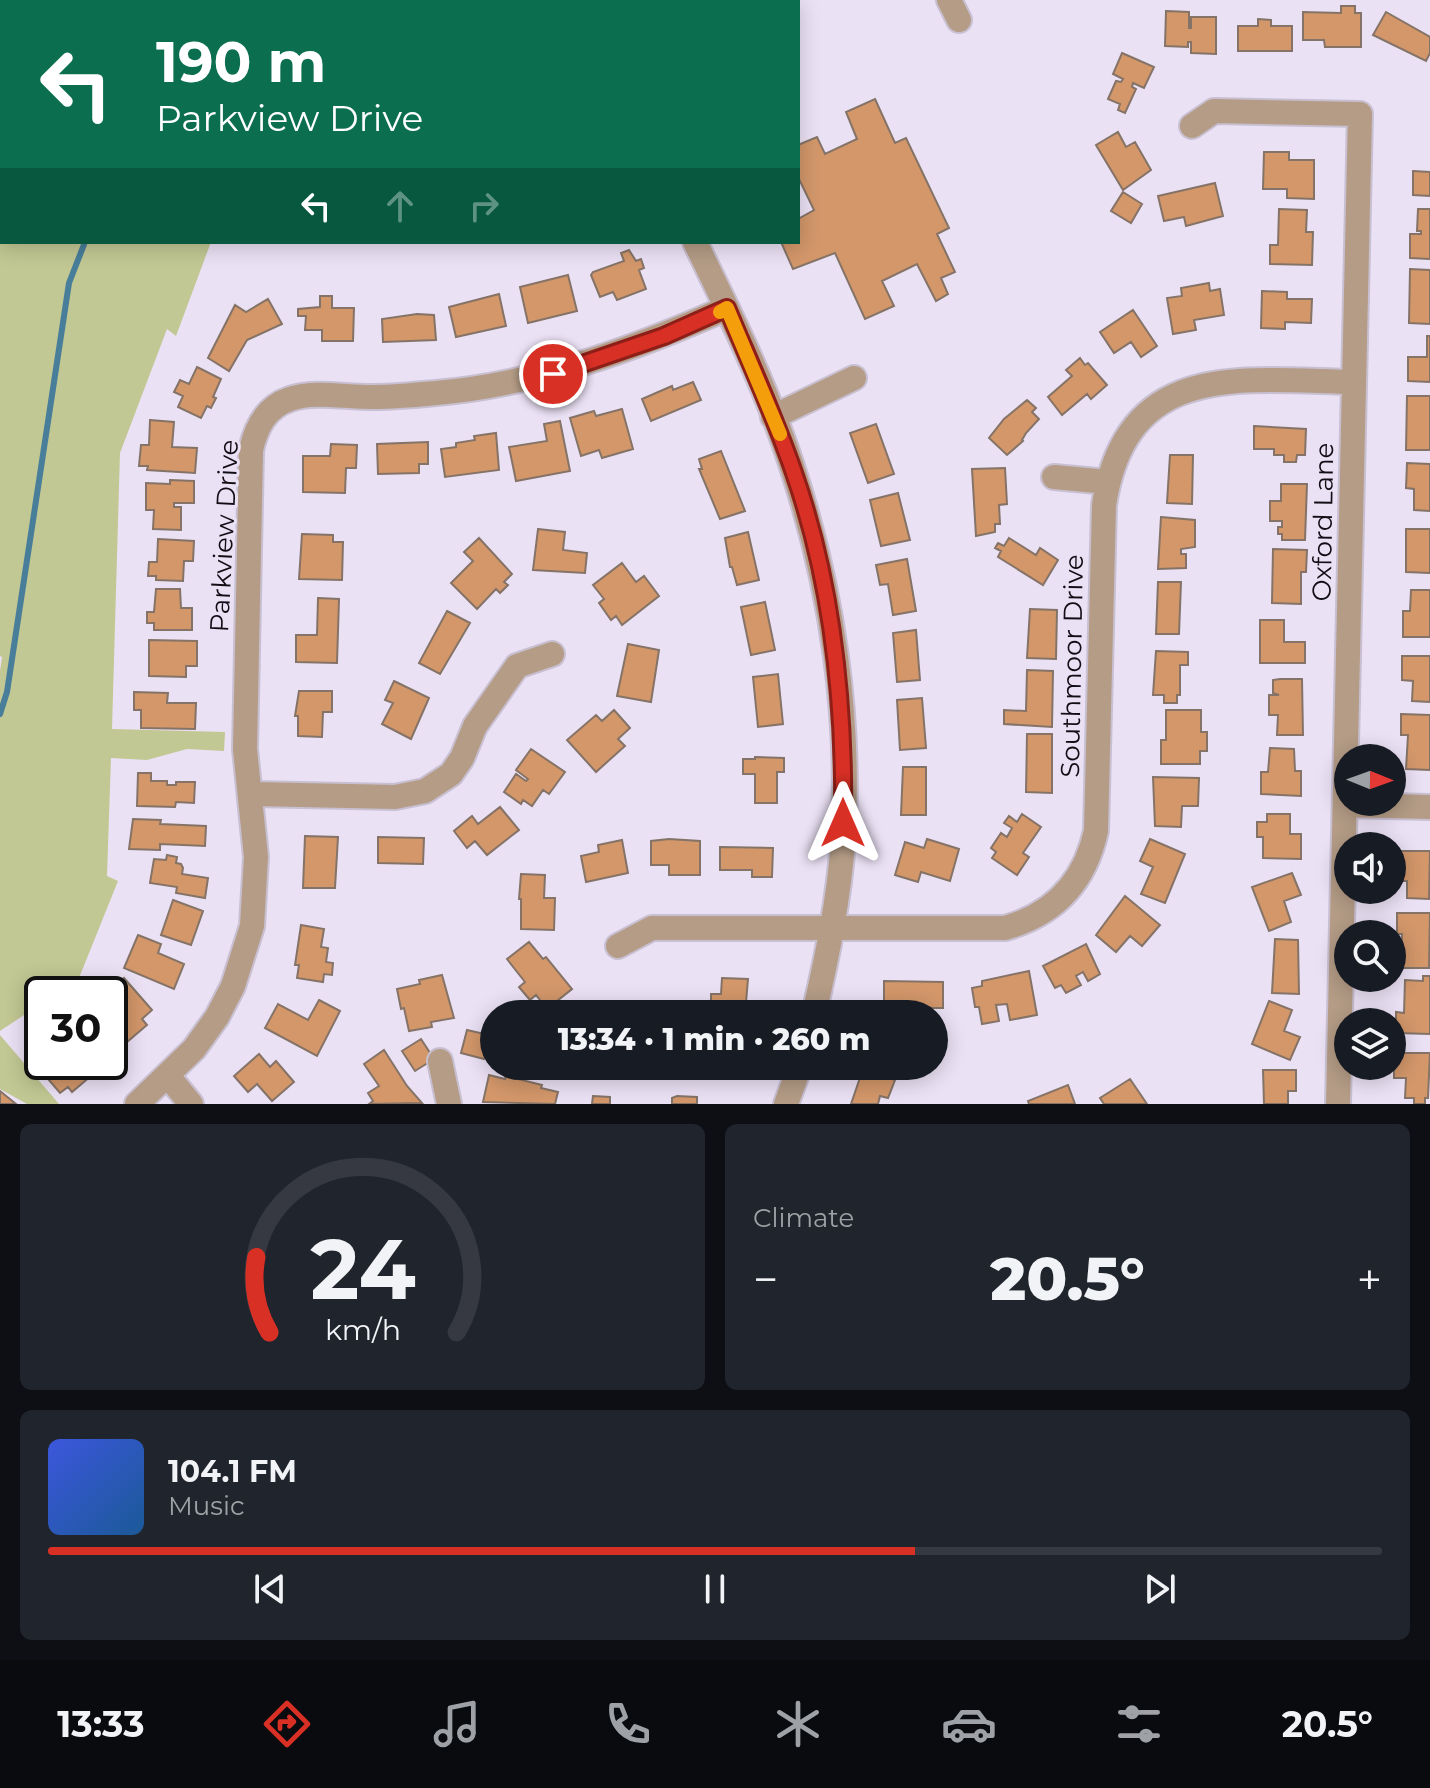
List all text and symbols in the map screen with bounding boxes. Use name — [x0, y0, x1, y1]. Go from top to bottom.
text: 190 m — [156, 28, 326, 96]
icon: left — [24, 32, 128, 136]
text: Parkview Drive — [156, 96, 423, 140]
icon: left — [294, 184, 338, 228]
icon: ahead — [378, 184, 422, 228]
icon: right — [462, 184, 506, 228]
pin — [519, 340, 587, 408]
icon: arrive — [531, 352, 575, 396]
street label: Parkview Drive — [203, 439, 245, 633]
street label: Oxford Lane — [1306, 442, 1340, 602]
street label: Southmoor Drive — [1054, 554, 1090, 778]
north arrow — [1334, 744, 1406, 816]
map controls — [1334, 744, 1406, 1080]
position arrow — [801, 781, 885, 865]
button: sound — [1334, 832, 1406, 904]
button: search — [1334, 920, 1406, 992]
speed limit sign: 30 — [24, 976, 128, 1080]
button: layers — [1334, 1008, 1406, 1080]
text: 13:34 · 1 min · 260 m — [558, 1021, 870, 1058]
text: Climate — [753, 1202, 854, 1234]
text: 24 — [310, 1218, 415, 1320]
text: 20.5° — [990, 1242, 1145, 1315]
text: − — [753, 1252, 778, 1306]
text: + — [1357, 1252, 1382, 1306]
text: km/h — [324, 1312, 401, 1347]
text: 104.1 FM — [168, 1453, 297, 1490]
text: Music — [168, 1490, 245, 1522]
icon: previous — [248, 1567, 292, 1611]
icon: pause — [693, 1567, 737, 1611]
icon: next — [1138, 1567, 1182, 1611]
icon: directions — [259, 1696, 315, 1752]
icon: music — [429, 1696, 485, 1752]
icon: phone — [600, 1696, 656, 1752]
icon: climate — [770, 1696, 826, 1752]
icon: car — [941, 1696, 997, 1752]
icon: filters — [1111, 1696, 1167, 1752]
text: 13:33 — [57, 1702, 145, 1746]
text: 20.5° — [1282, 1702, 1373, 1746]

